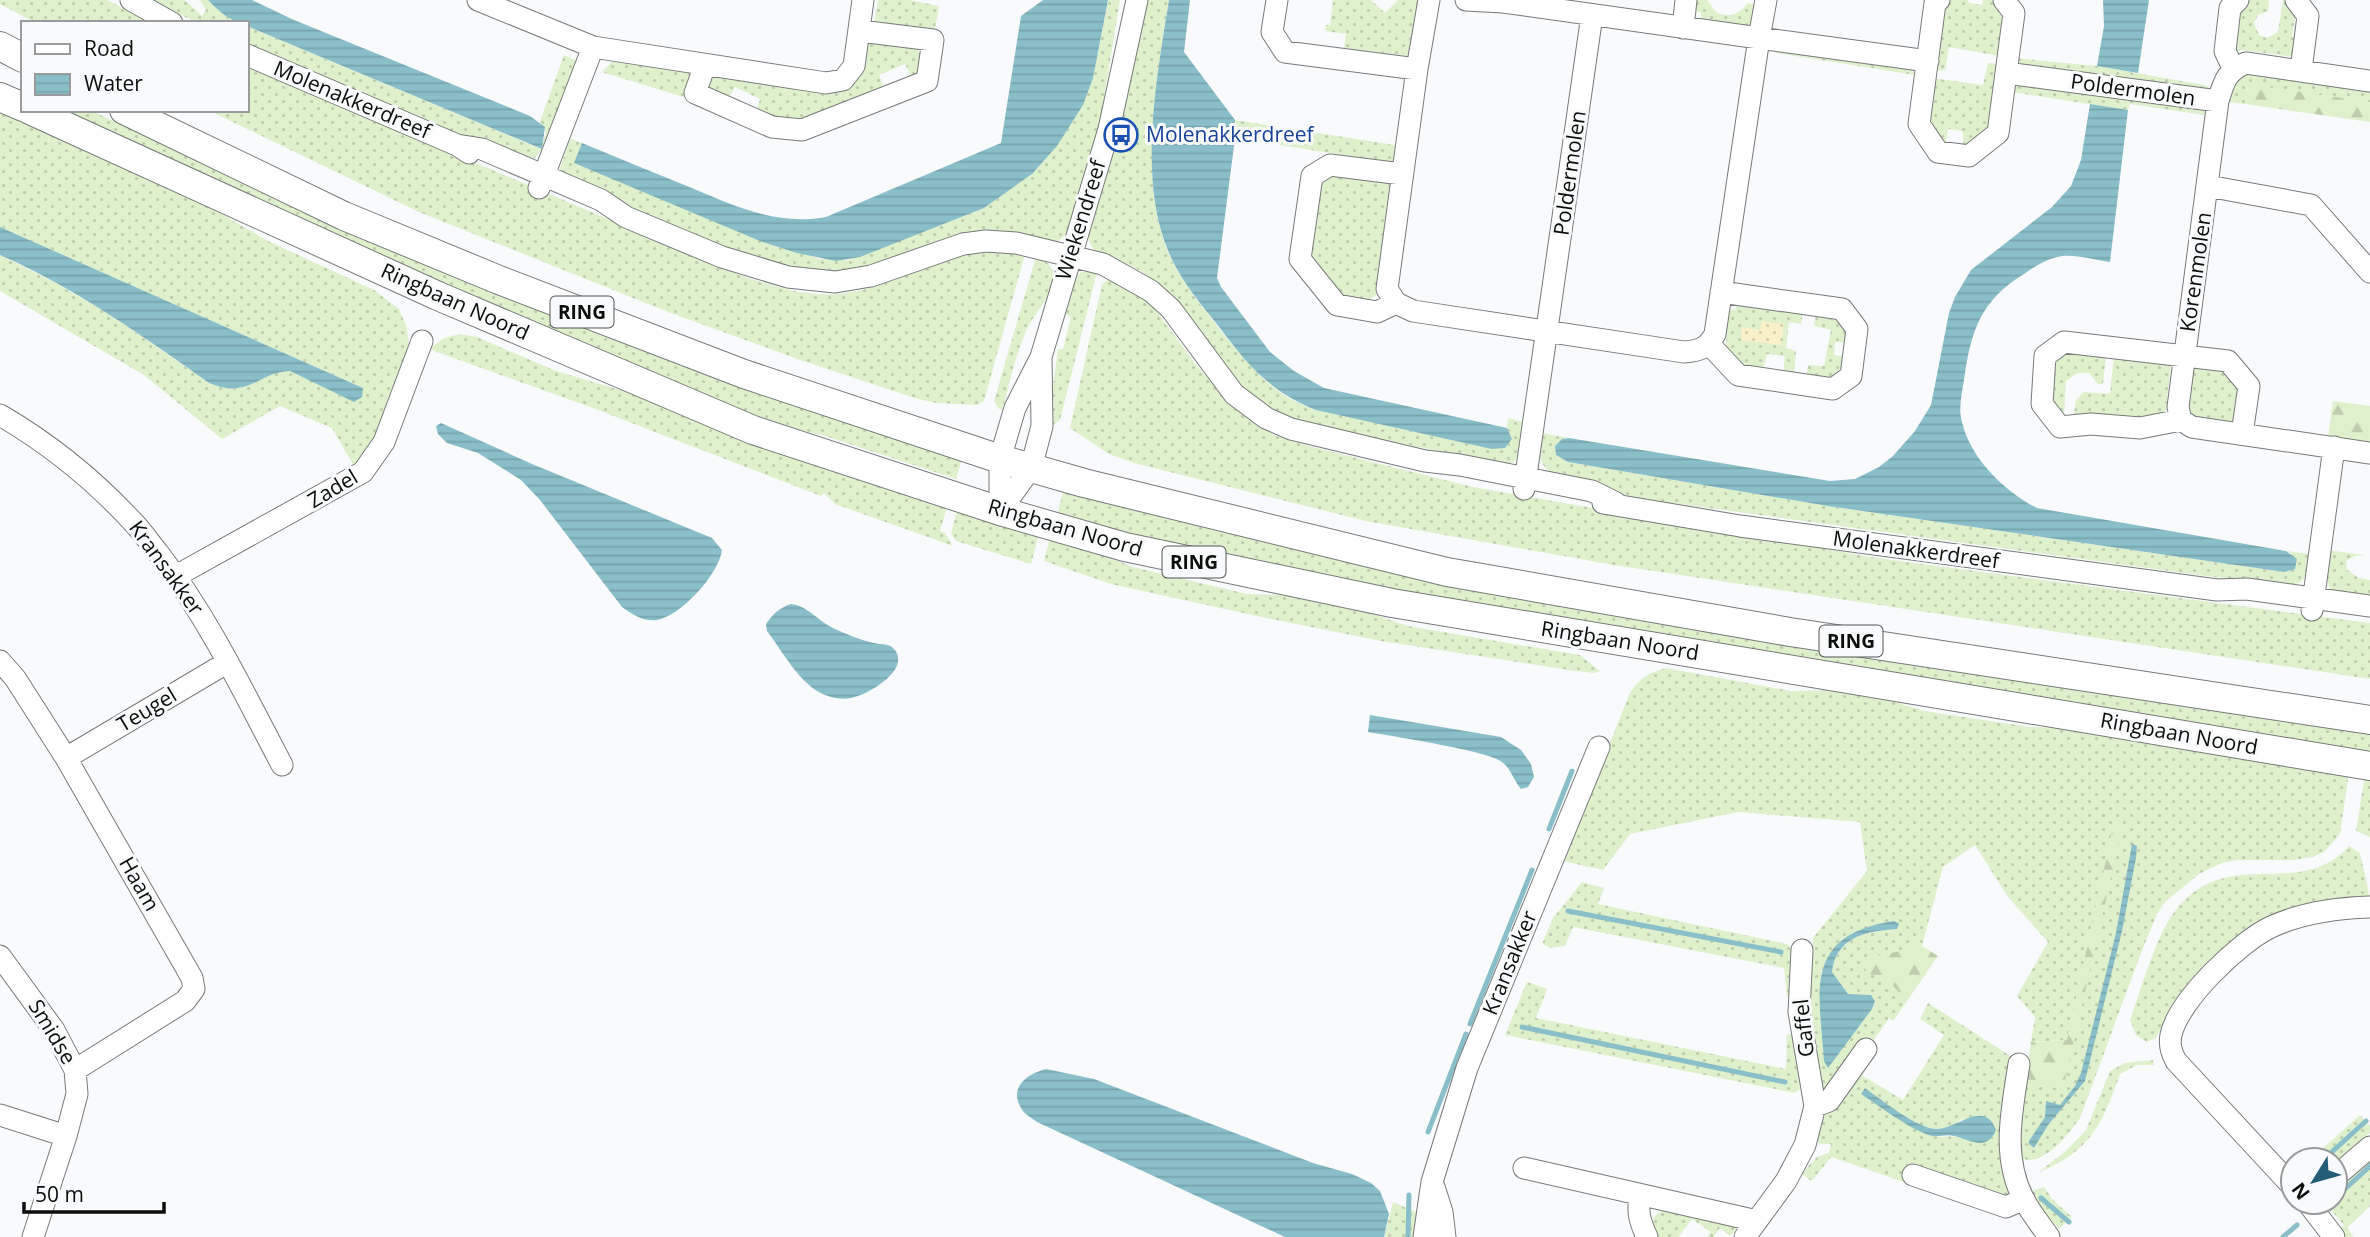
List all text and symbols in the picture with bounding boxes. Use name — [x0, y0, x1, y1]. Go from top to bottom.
legend — [21, 21, 248, 112]
text: Road — [84, 34, 134, 62]
street label: Molenakkerdreef — [270, 53, 437, 145]
street label: Poldermolen — [2069, 66, 2197, 112]
text: Water — [84, 69, 143, 97]
street label: Poldermolen — [1546, 109, 1592, 237]
bus stop icon: Molenakkerdreef — [1102, 116, 1140, 154]
place label: Molenakkerdreef — [1146, 120, 1316, 148]
street label: Wiekendreef — [1048, 154, 1112, 283]
street label: Korenmolen — [2173, 210, 2217, 334]
street label: Ringbaan Noord — [377, 256, 534, 346]
road number: RING — [550, 296, 614, 328]
street label: Zadel — [302, 462, 363, 514]
street label: Ringbaan Noord — [985, 492, 1146, 562]
street label: Kransakker — [123, 515, 211, 621]
street label: Molenakkerdreef — [1831, 523, 2003, 575]
road number: RING — [1162, 547, 1226, 578]
street label: Ringbaan Noord — [1539, 614, 1701, 666]
road number: RING — [1820, 626, 1882, 656]
street label: Teugel — [112, 680, 181, 738]
street label: Ringbaan Noord — [2098, 705, 2260, 761]
street label: Haam — [113, 851, 167, 916]
street label: Kransakker — [1475, 906, 1543, 1019]
street label: Smidse — [23, 994, 83, 1069]
street label: Gaffel — [1786, 998, 1820, 1058]
north arrow — [2279, 1146, 2349, 1216]
scale bar — [24, 1170, 164, 1214]
text: N — [2285, 1177, 2315, 1205]
text: 50 m — [35, 1180, 84, 1208]

